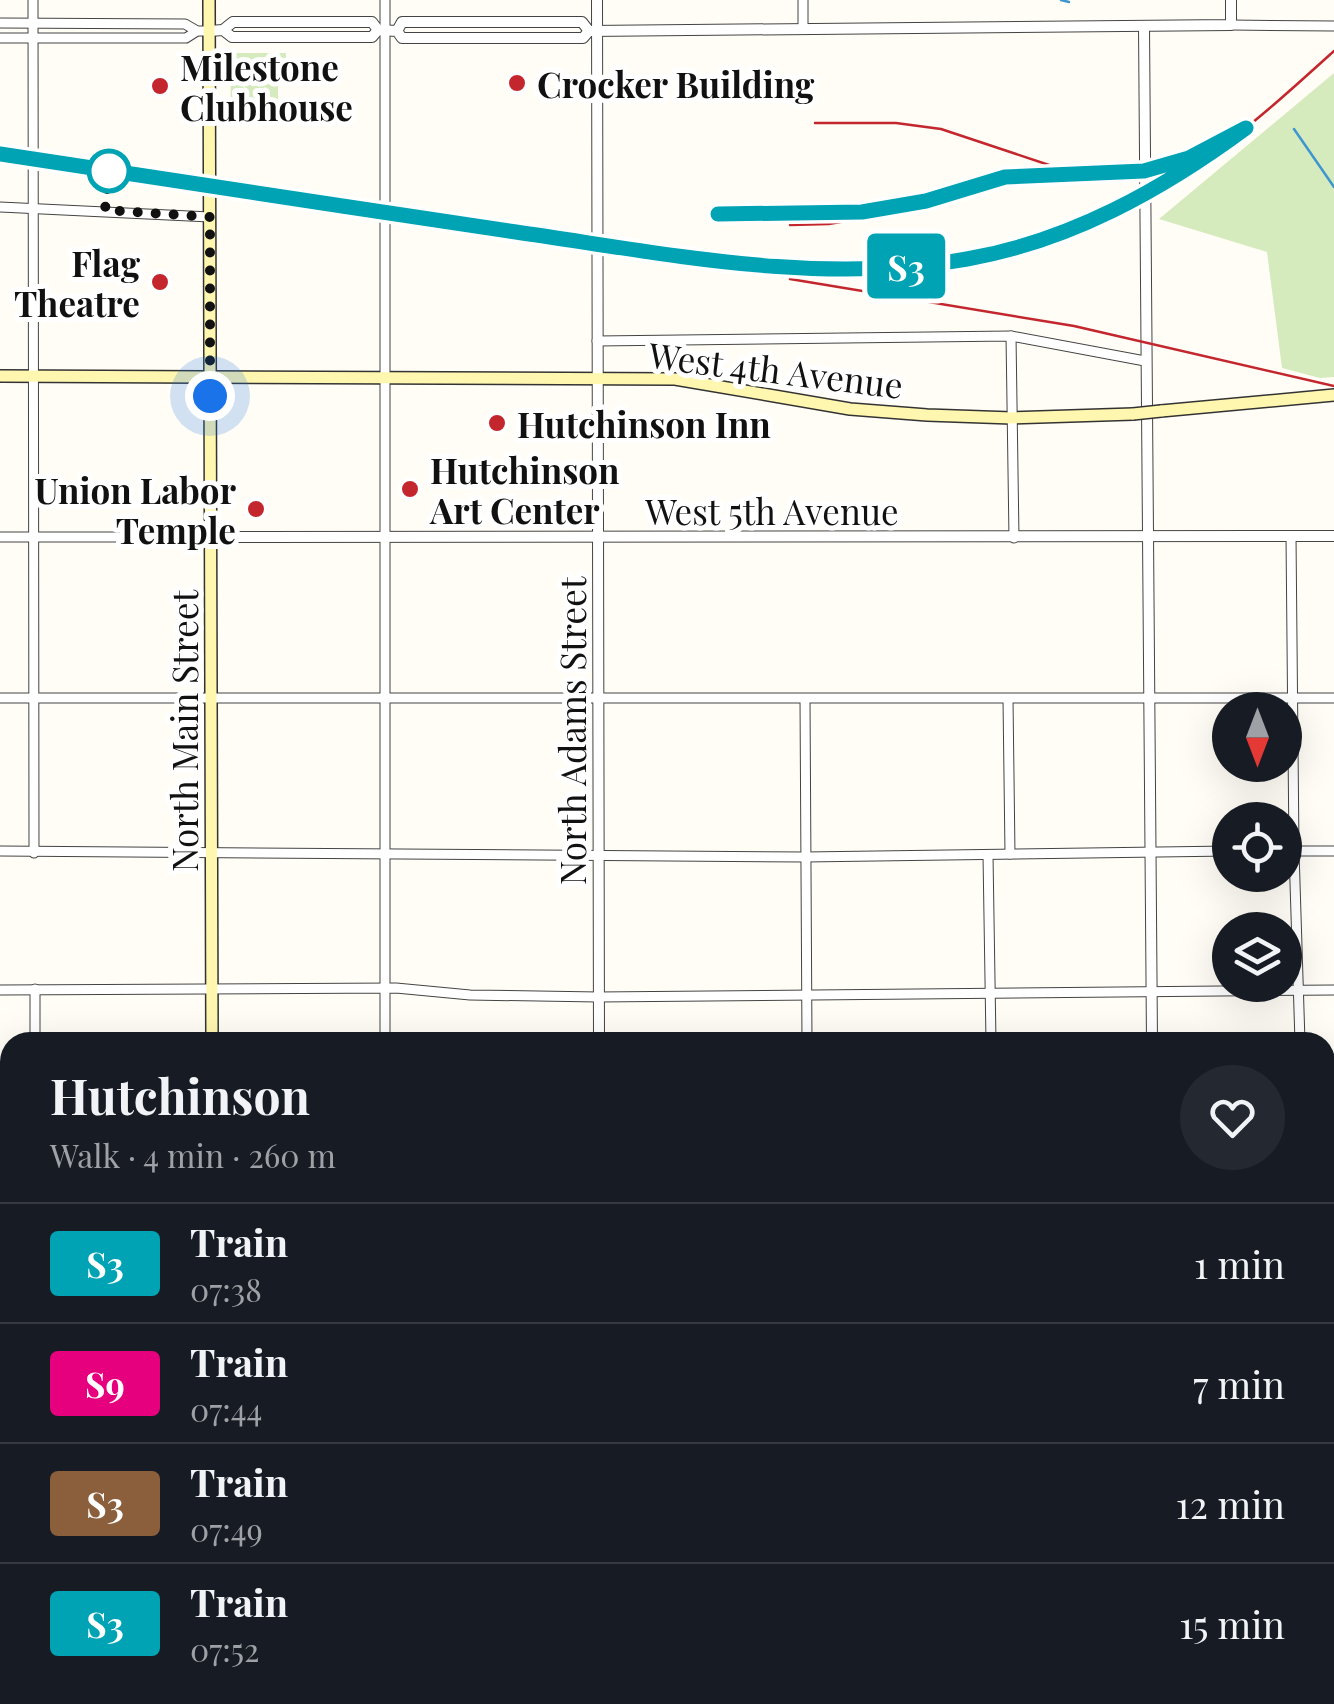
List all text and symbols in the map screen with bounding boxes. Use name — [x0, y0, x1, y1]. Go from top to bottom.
place label: Milestone Clubhouse — [180, 43, 353, 130]
place label: Crocker Building — [537, 60, 815, 107]
marker: Crocker Building — [506, 72, 528, 94]
marker: Milestone Clubhouse — [149, 75, 171, 97]
unlabelled marker — [88, 150, 130, 192]
line badge: S3 — [861, 234, 951, 298]
place label: Flag Theatre — [14, 239, 141, 326]
text: S3 — [887, 243, 925, 290]
marker: Flag Theatre — [149, 271, 171, 293]
street label: West 4th Avenue — [645, 330, 906, 408]
your location — [185, 371, 235, 421]
place label: Hutchinson Inn — [517, 400, 771, 447]
marker: Hutchinson Inn — [486, 412, 508, 434]
place label: Hutchinson Art Center — [429, 446, 620, 533]
place label: Union Labor Temple — [34, 466, 237, 553]
marker: Hutchinson Art Center — [399, 478, 421, 500]
street label: West 5th Avenue — [644, 487, 899, 534]
marker: Union Labor Temple — [245, 498, 267, 520]
street label: North Adams Street — [548, 576, 595, 885]
street label: North Main Street — [160, 589, 207, 872]
north arrow — [1212, 692, 1302, 782]
map controls — [1212, 692, 1302, 1002]
button: locate — [1212, 802, 1302, 892]
button: layers — [1212, 912, 1302, 1002]
text: Hutchinson — [50, 1063, 310, 1127]
button: heart — [1180, 1065, 1285, 1170]
text: Walk · 4 min · 260 m — [50, 1133, 336, 1176]
text: Train — [190, 1216, 288, 1267]
text: 1 min — [1194, 1238, 1285, 1289]
text: S3 — [86, 1240, 124, 1287]
text: 07:38 — [190, 1267, 262, 1310]
text: Train — [190, 1336, 288, 1387]
text: 7 min — [1193, 1358, 1285, 1409]
text: S9 — [85, 1360, 125, 1407]
text: 07:44 — [190, 1387, 262, 1430]
text: Train — [190, 1456, 288, 1507]
text: 12 min — [1176, 1478, 1285, 1529]
text: S3 — [86, 1480, 124, 1527]
text: 07:49 — [190, 1507, 263, 1550]
text: Train — [190, 1576, 288, 1627]
text: 15 min — [1179, 1598, 1285, 1649]
text: S3 — [86, 1600, 124, 1647]
text: 07:52 — [190, 1627, 259, 1670]

